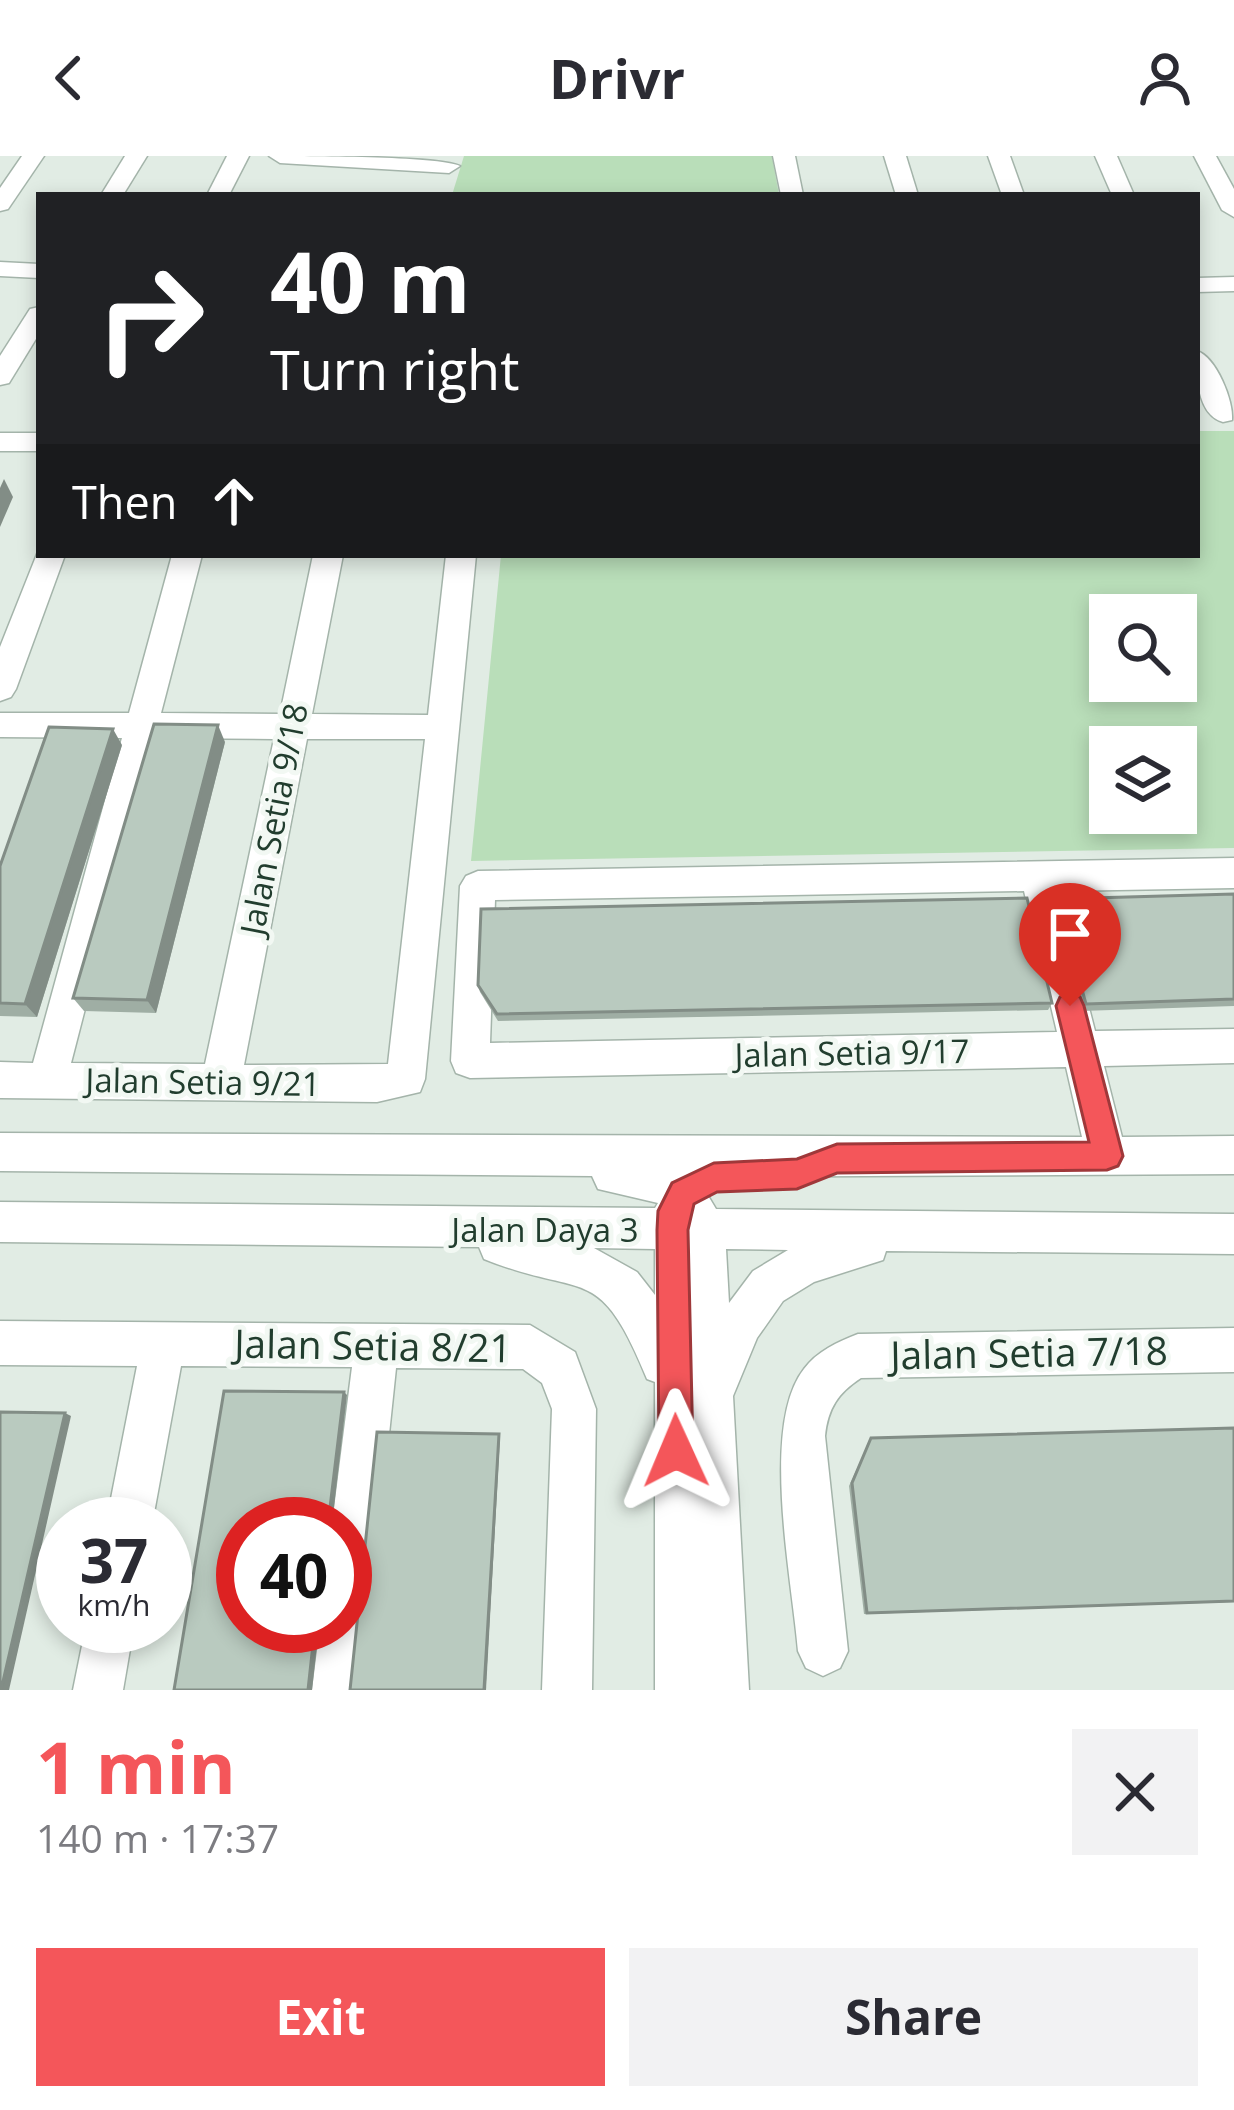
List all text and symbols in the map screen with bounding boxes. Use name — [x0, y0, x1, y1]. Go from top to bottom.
text: Drivr — [549, 41, 685, 115]
icon: back — [36, 45, 102, 111]
icon: person — [1132, 45, 1198, 111]
text: 40 m — [270, 223, 470, 338]
icon: right — [72, 240, 228, 396]
text: Turn right — [270, 332, 519, 406]
icon: ahead — [201, 468, 267, 534]
text: Then — [72, 471, 177, 532]
map controls — [1089, 594, 1197, 834]
button: search — [1089, 594, 1197, 702]
street label: Jalan Setia 9/18 — [228, 699, 318, 941]
button: layers — [1089, 726, 1197, 834]
pin — [1019, 883, 1121, 1006]
icon: arrive — [1037, 901, 1103, 967]
street label: Jalan Setia 9/17 — [731, 1028, 970, 1077]
street label: Jalan Setia 9/21 — [82, 1057, 321, 1106]
street label: Jalan Daya 3 — [448, 1207, 639, 1252]
street label: Jalan Setia 8/21 — [230, 1316, 512, 1373]
street label: Jalan Setia 7/18 — [886, 1323, 1168, 1380]
position arrow — [613, 1388, 739, 1514]
speed limit sign: 40 — [216, 1497, 372, 1653]
text: 37 — [80, 1519, 148, 1601]
text: km/h — [78, 1584, 150, 1625]
text: 1 min — [36, 1717, 236, 1815]
button: close — [1072, 1729, 1198, 1855]
text: 140 m · 17:37 — [36, 1811, 279, 1864]
button: Exit — [36, 1948, 605, 2086]
button: Share — [629, 1948, 1198, 2086]

